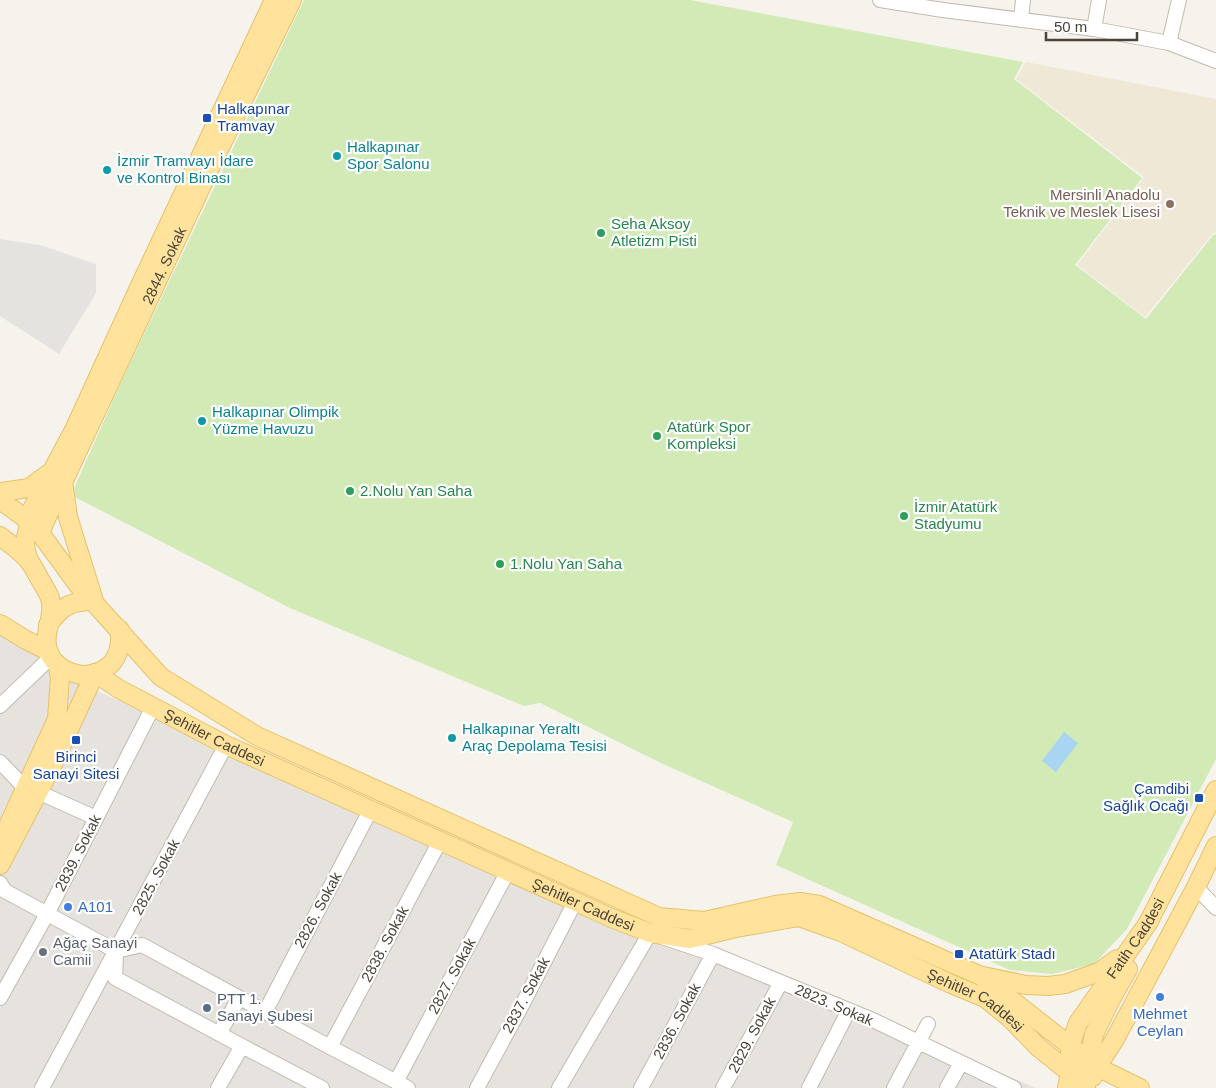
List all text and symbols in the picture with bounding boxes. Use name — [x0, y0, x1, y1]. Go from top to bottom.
scale bar — [1046, 10, 1137, 42]
text: 50 m — [1054, 18, 1087, 35]
place label: Halkapınar Tramvay — [217, 100, 290, 134]
marker: Halkapınar Tramvay — [201, 112, 213, 124]
place label: Halkapınar Spor Salonu — [347, 138, 430, 172]
marker: Halkapınar Spor Salonu — [331, 150, 343, 162]
place label: İzmir Tramvayı İdare ve Kontrol Binası — [117, 152, 254, 186]
marker: İzmir Tramvayı İdare ve Kontrol Binası — [101, 164, 113, 176]
place label: Mersinli Anadolu Teknik ve Meslek Lisesi — [1003, 186, 1160, 220]
marker: Mersinli Anadolu Teknik ve Meslek Lisesi — [1164, 198, 1176, 210]
place label: Seha Aksoy Atletizm Pisti — [611, 215, 697, 249]
street label: 2844. Sokak — [139, 223, 190, 307]
marker: Seha Aksoy Atletizm Pisti — [595, 227, 607, 239]
place label: Halkapınar Olimpik Yüzme Havuzu — [212, 403, 339, 437]
marker: Halkapınar Olimpik Yüzme Havuzu — [196, 415, 208, 427]
place label: Atatürk Spor Kompleksi — [667, 418, 750, 452]
marker: Atatürk Spor Kompleksi — [651, 430, 663, 442]
place label: 2.Nolu Yan Saha — [360, 482, 473, 499]
marker: 2.Nolu Yan Saha — [344, 485, 356, 497]
place label: İzmir Atatürk Stadyumu — [914, 498, 998, 532]
marker: İzmir Atatürk Stadyumu — [898, 510, 910, 522]
place label: 1.Nolu Yan Saha — [510, 555, 623, 572]
marker: 1.Nolu Yan Saha — [494, 558, 506, 570]
street label: Şehitler Caddesi — [161, 705, 268, 769]
place label: Halkapınar Yeraltı Araç Depolama Tesisi — [462, 720, 607, 754]
marker: Halkapınar Yeraltı Araç Depolama Tesisi — [446, 732, 458, 744]
marker: Birinci Sanayi Sitesi — [70, 734, 82, 746]
place label: Birinci Sanayi Sitesi — [33, 748, 119, 782]
place label: Çamdibi Sağlık Ocağı — [1103, 780, 1189, 814]
marker: Çamdibi Sağlık Ocağı — [1193, 792, 1205, 804]
street label: 2839. Sokak — [51, 811, 104, 894]
street label: 2825. Sokak — [128, 836, 183, 918]
street label: 2826. Sokak — [290, 869, 345, 951]
street label: Şehitler Caddesi — [530, 874, 637, 934]
street label: Fatih Caddesi — [1103, 895, 1167, 982]
place label: A101 — [78, 898, 113, 915]
marker: A101 — [62, 901, 74, 913]
street label: 2838. Sokak — [357, 903, 412, 985]
place label: Ağaç Sanayi Camii — [53, 934, 137, 968]
street label: 2827. Sokak — [424, 935, 479, 1017]
place label: Atatürk Stadı — [969, 945, 1056, 962]
marker: Ağaç Sanayi Camii — [37, 946, 49, 958]
marker: Atatürk Stadı — [953, 948, 965, 960]
street label: 2837. Sokak — [498, 954, 553, 1036]
street label: Şehitler Caddesi — [925, 965, 1028, 1035]
street label: 2836. Sokak — [649, 980, 704, 1062]
street label: 2823. Sokak — [792, 980, 876, 1029]
place label: PTT 1. Sanayi Şubesi — [217, 990, 313, 1024]
marker: Mehmet Ceylan — [1154, 991, 1166, 1003]
street label: 2829. Sokak — [724, 994, 779, 1076]
marker: PTT 1. Sanayi Şubesi — [201, 1002, 213, 1014]
place label: Mehmet Ceylan — [1133, 1005, 1188, 1039]

